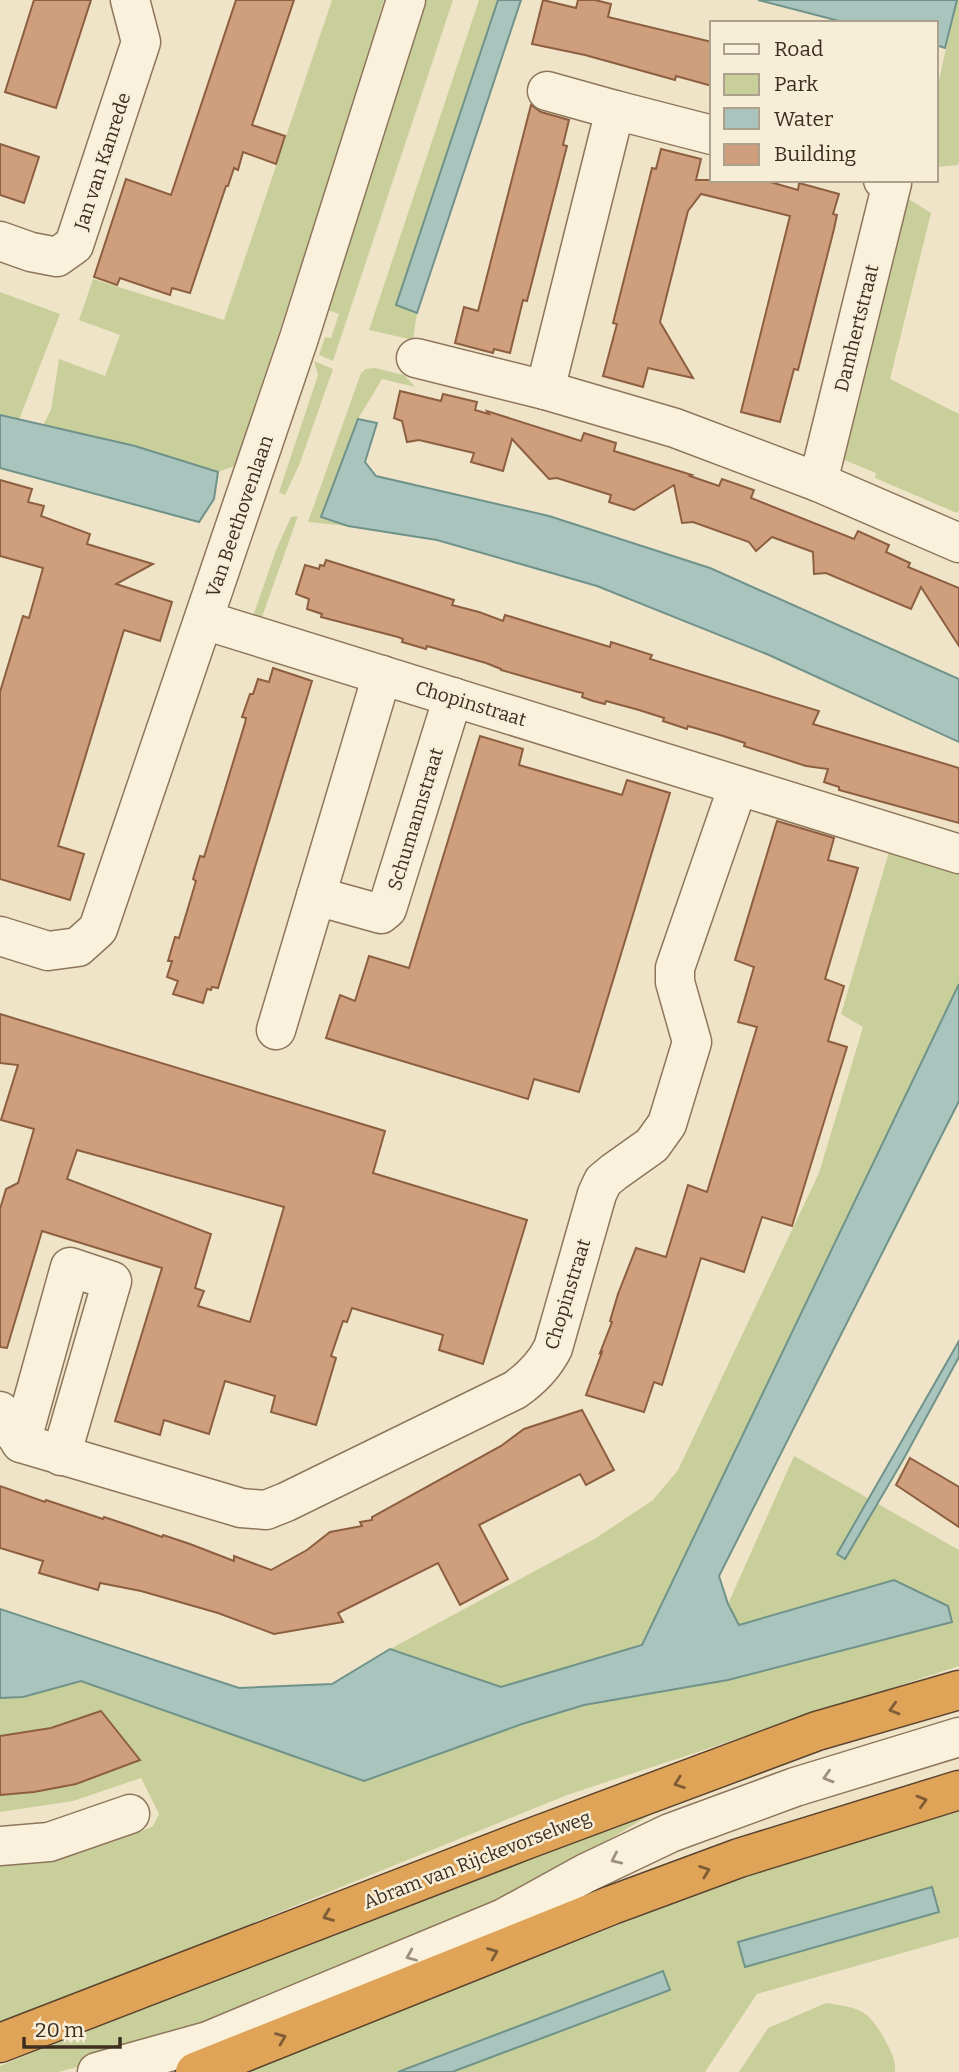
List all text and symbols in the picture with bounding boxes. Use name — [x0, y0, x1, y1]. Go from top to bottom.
legend — [710, 21, 938, 182]
text: Road — [774, 36, 823, 62]
text: Park — [774, 71, 818, 97]
street label: Jan van Kanrede — [69, 90, 136, 234]
text: Water — [774, 106, 833, 132]
text: Building — [774, 141, 857, 167]
street label: Damhertstraat — [830, 262, 883, 394]
street label: Van Beethovenlaan — [201, 432, 278, 600]
street label: Chopinstraat — [413, 676, 529, 731]
street label: Schumannstraat — [383, 745, 448, 893]
street label: Chopinstraat — [540, 1236, 595, 1352]
one-way arrow — [888, 1701, 900, 1715]
one-way arrow — [822, 1769, 834, 1784]
one-way arrow — [673, 1775, 685, 1789]
one-way arrow — [915, 1795, 927, 1810]
street label: Abram van Rijckevorselweg — [360, 1805, 595, 1914]
one-way arrow — [611, 1850, 623, 1864]
one-way arrow — [698, 1865, 710, 1879]
one-way arrow — [323, 1907, 335, 1921]
one-way arrow — [405, 1948, 418, 1962]
one-way arrow — [486, 1948, 498, 1962]
scale bar — [24, 2006, 121, 2050]
text: 20 m — [35, 2017, 84, 2043]
one-way arrow — [275, 2032, 287, 2046]

